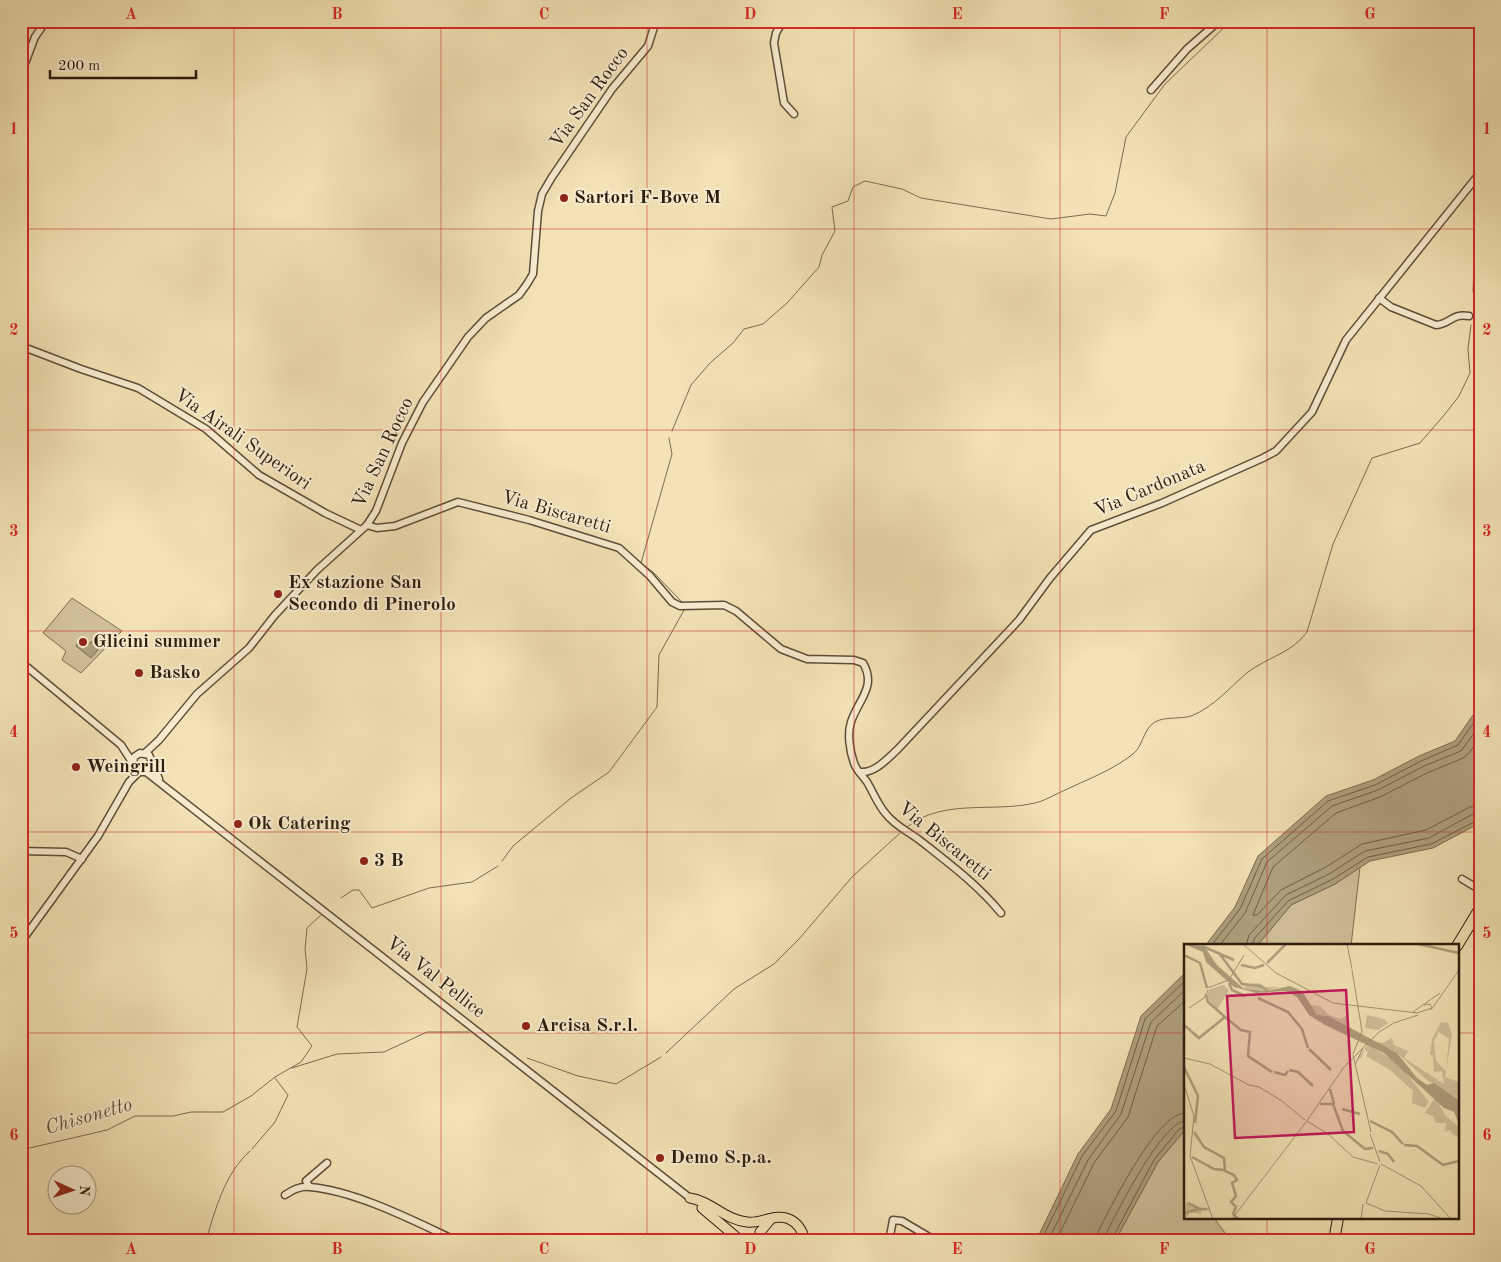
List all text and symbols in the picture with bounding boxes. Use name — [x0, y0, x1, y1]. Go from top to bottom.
text: A — [125, 7, 137, 23]
text: B — [331, 7, 343, 23]
text: C — [539, 7, 549, 23]
text: D — [744, 7, 756, 23]
text: E — [951, 7, 963, 23]
text: F — [1159, 7, 1170, 23]
text: G — [1364, 7, 1376, 23]
street label: Via San Rocco — [547, 44, 633, 152]
scale bar — [50, 48, 196, 80]
text: 200 m — [58, 59, 100, 74]
text: 1 — [9, 122, 19, 138]
text: 1 — [1482, 122, 1492, 138]
place label: Sartori F-Bove M — [574, 189, 721, 208]
marker: Sartori F-Bove M — [558, 192, 570, 204]
text: 2 — [9, 323, 19, 339]
text: 2 — [1482, 323, 1492, 339]
street label: Via Airali Superiori — [170, 386, 314, 494]
street label: Via San Rocco — [350, 395, 418, 511]
street label: Via Cardonata — [1092, 457, 1209, 521]
street label: Via Biscaretti — [499, 488, 613, 538]
text: 3 — [9, 524, 19, 540]
text: 3 — [1482, 524, 1492, 540]
place label: Ex stazione San Secondo di Pinerolo — [288, 574, 456, 615]
marker: Ex stazione San Secondo di Pinerolo — [272, 588, 284, 600]
place label: Glicini summer — [93, 633, 220, 652]
marker: Glicini summer — [77, 636, 89, 648]
place label: Basko — [149, 664, 201, 683]
marker: Basko — [133, 667, 145, 679]
text: 4 — [9, 725, 19, 741]
text: 4 — [1482, 725, 1492, 741]
place label: Weingrill — [86, 758, 166, 777]
marker: Weingrill — [70, 761, 82, 773]
street label: Via Biscaretti — [894, 799, 994, 885]
place label: Ok Catering — [248, 815, 351, 834]
marker: Ok Catering — [232, 818, 244, 830]
place label: 3 B — [374, 852, 404, 871]
marker: 3 B — [358, 855, 370, 867]
text: 5 — [9, 926, 19, 942]
text: 5 — [1482, 926, 1492, 942]
street label: Via Val Pellice — [382, 934, 488, 1022]
inset map — [1184, 944, 1458, 1220]
place label: Arcisa S.r.l. — [536, 1017, 638, 1036]
marker: Arcisa S.r.l. — [520, 1020, 532, 1032]
water label: Chisonetto — [43, 1095, 135, 1139]
text: 6 — [9, 1128, 19, 1144]
text: 6 — [1482, 1128, 1492, 1144]
place label: Demo S.p.a. — [670, 1149, 772, 1168]
marker: Demo S.p.a. — [654, 1152, 666, 1164]
north arrow — [48, 1164, 98, 1214]
text: N — [77, 1185, 91, 1197]
text: A — [125, 1242, 137, 1258]
text: B — [331, 1242, 343, 1258]
text: C — [539, 1242, 549, 1258]
text: D — [744, 1242, 756, 1258]
text: E — [951, 1242, 963, 1258]
text: F — [1159, 1242, 1170, 1258]
text: G — [1364, 1242, 1376, 1258]

